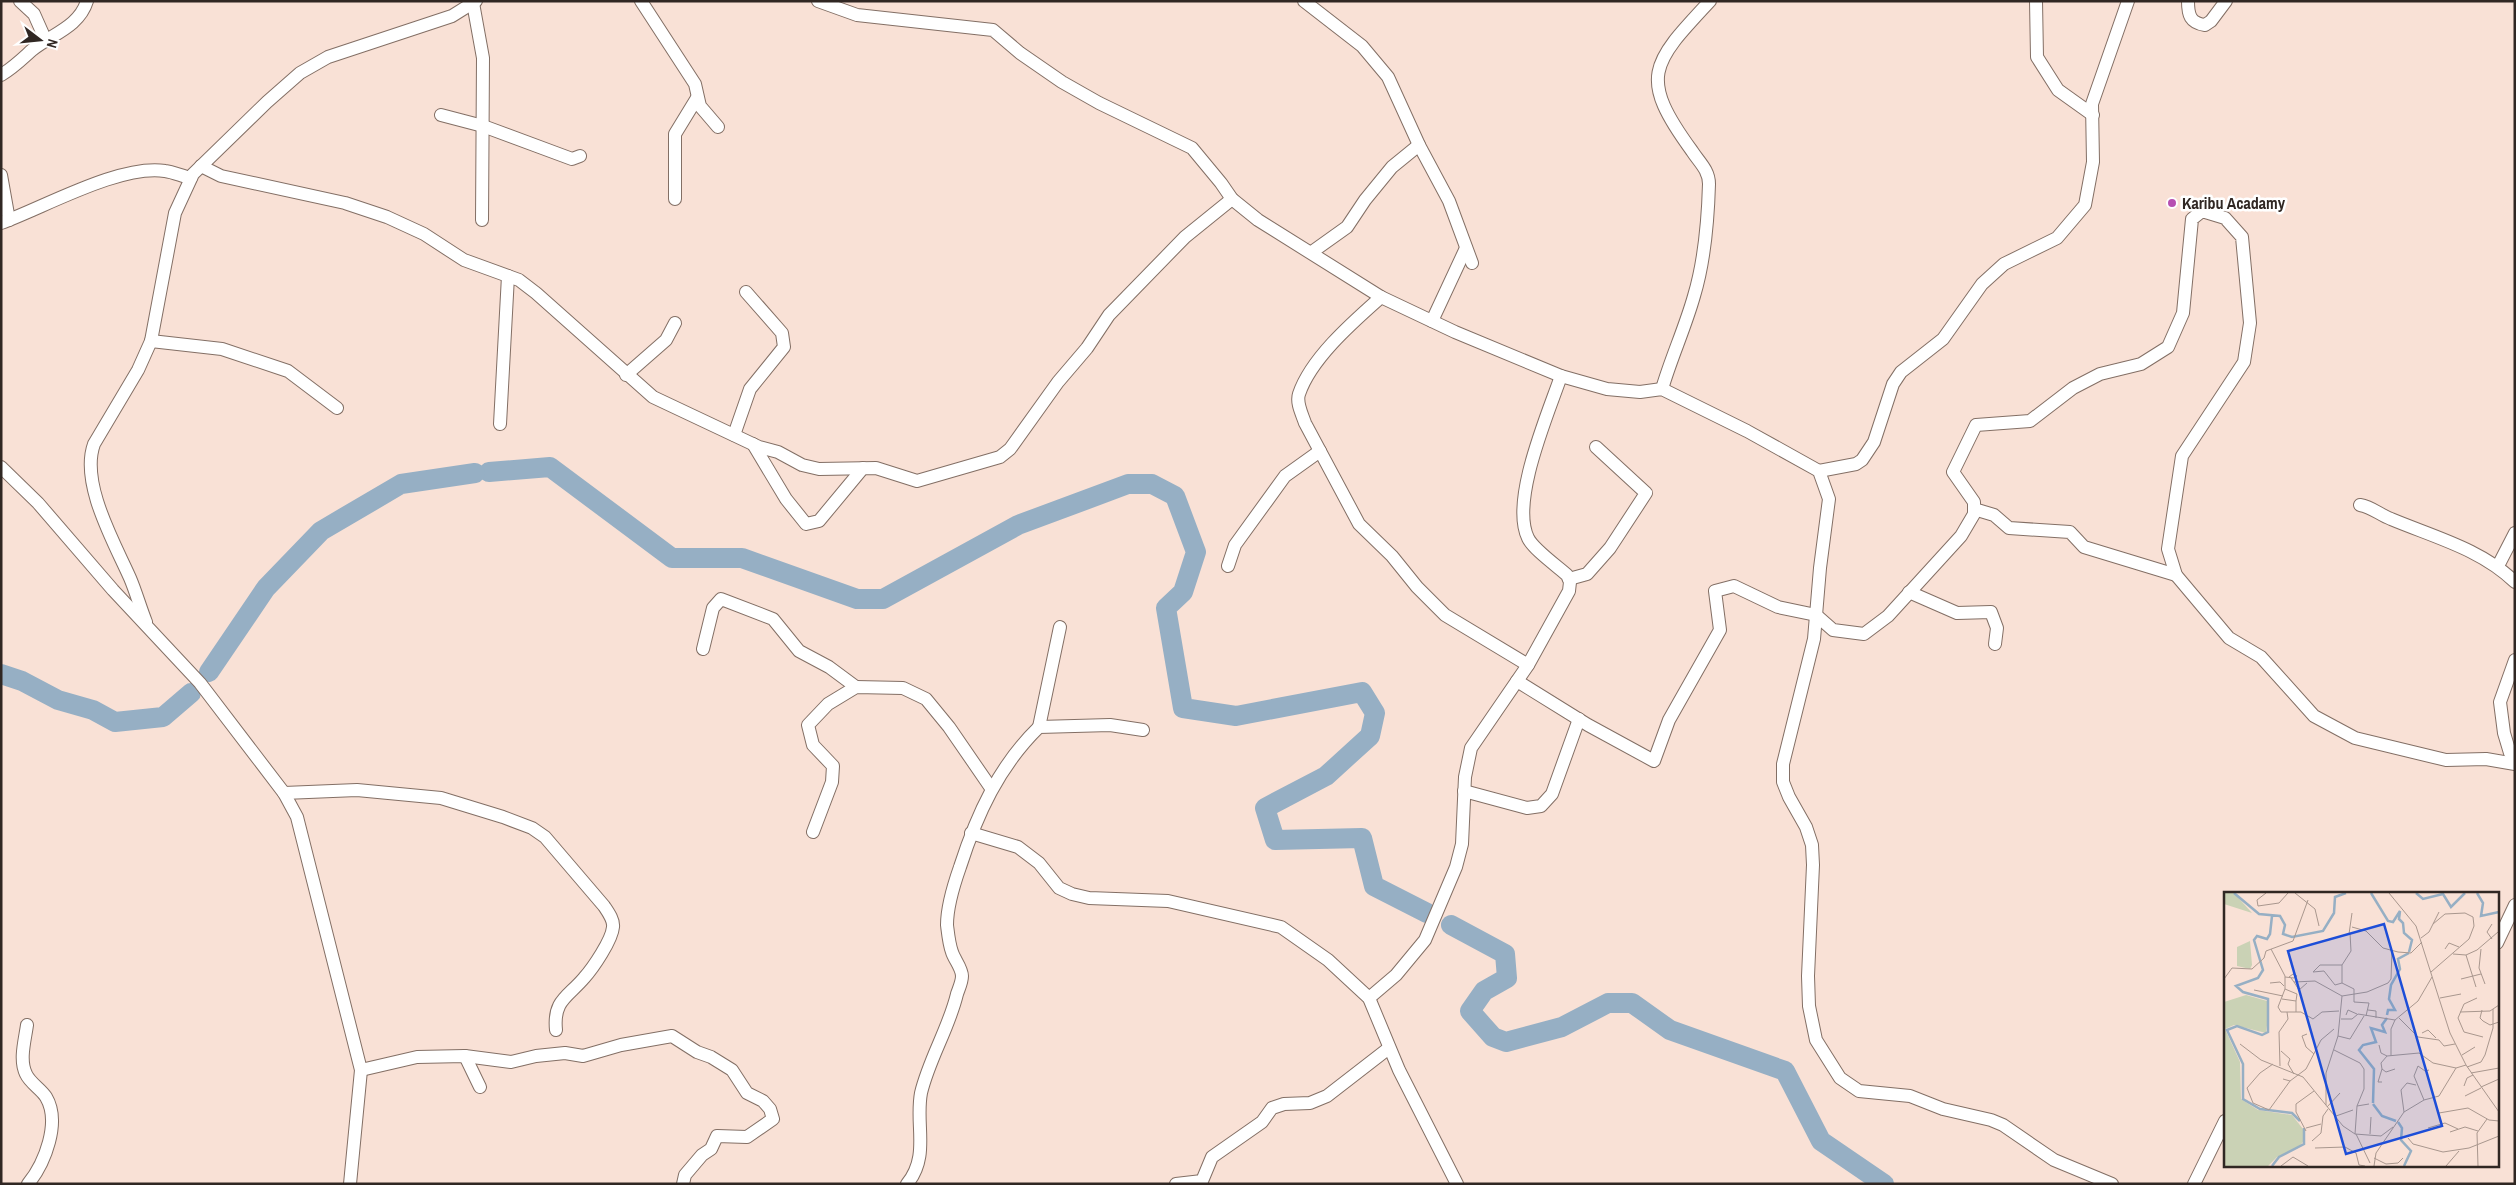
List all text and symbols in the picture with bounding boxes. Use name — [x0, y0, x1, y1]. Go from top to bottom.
north arrow — [15, 15, 65, 65]
text: N — [43, 37, 62, 50]
place label: Karibu Acadamy — [2182, 192, 2286, 214]
marker: Karibu Acadamy — [2166, 197, 2178, 209]
inset map — [2224, 892, 2498, 1168]

